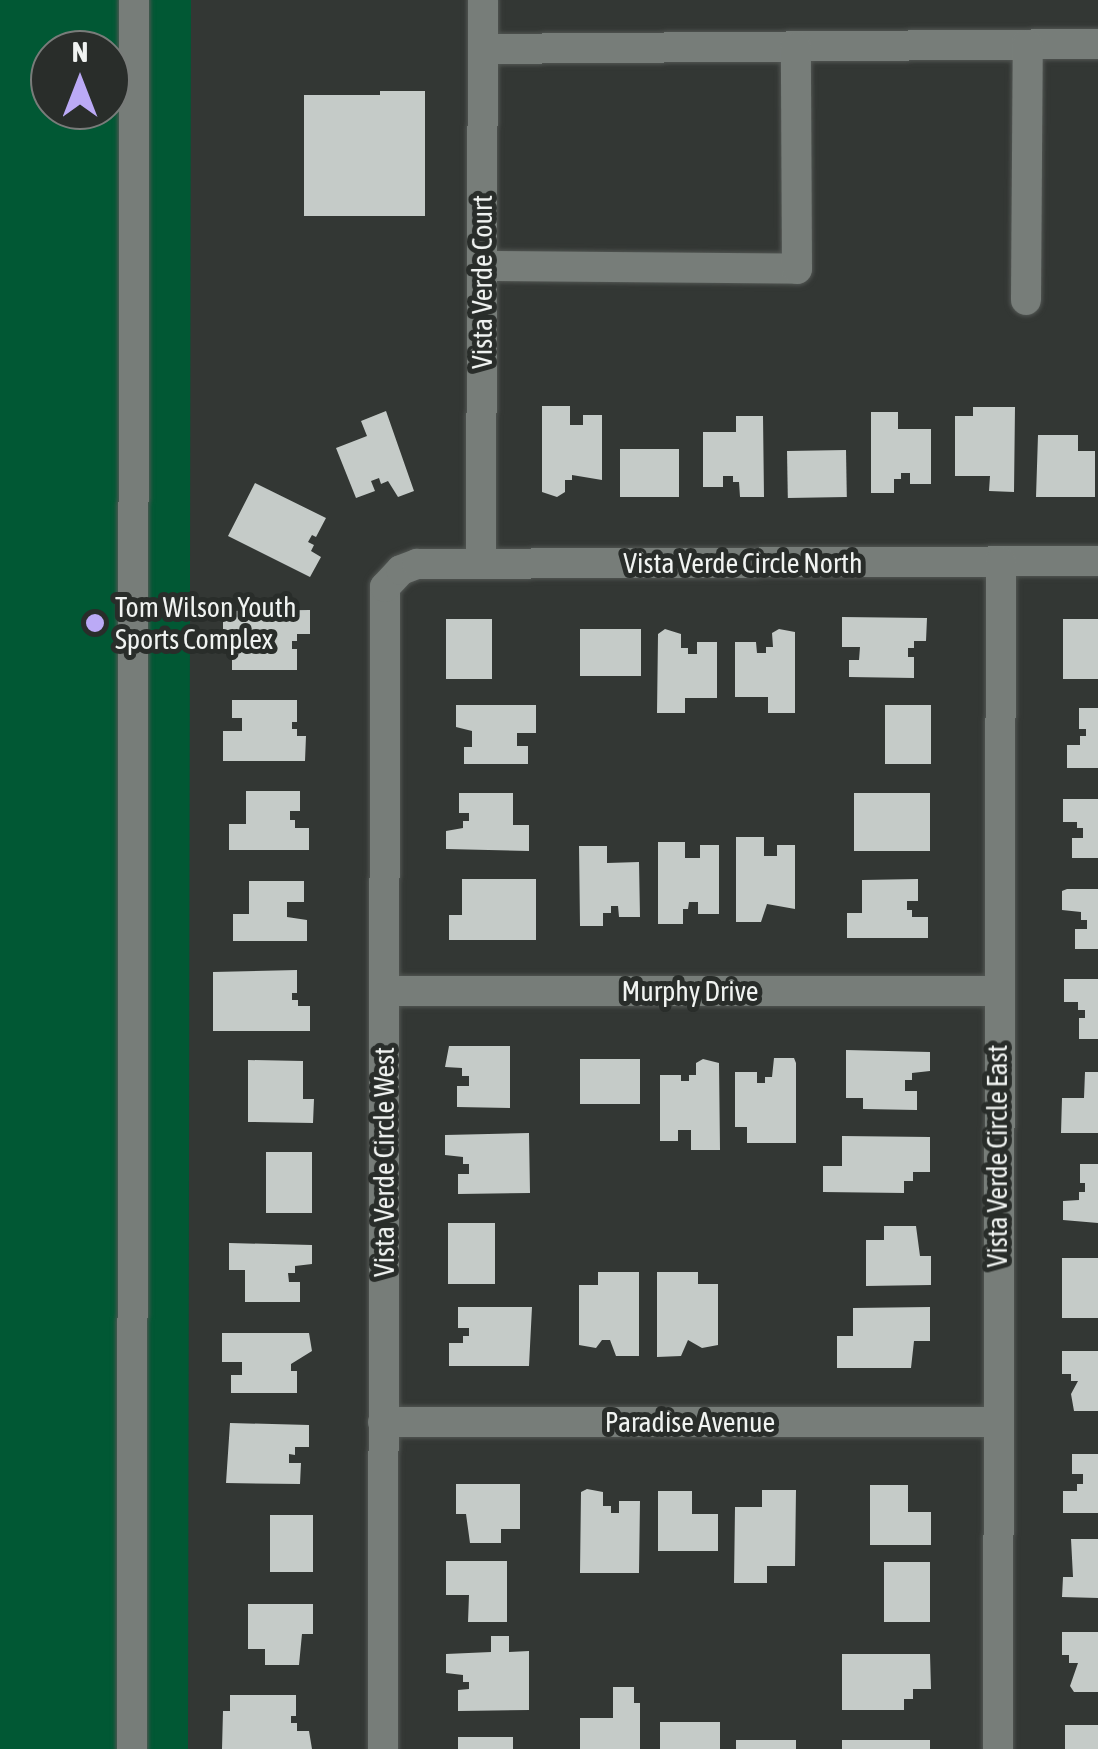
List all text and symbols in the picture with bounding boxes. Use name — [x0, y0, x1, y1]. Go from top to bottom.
north arrow — [30, 30, 130, 130]
text: N — [72, 36, 88, 68]
street label: Vista Verde Court — [465, 195, 499, 369]
street label: Vista Verde Circle North — [623, 546, 863, 580]
place label: Tom Wilson Youth Sports Complex — [115, 590, 296, 656]
marker: Tom Wilson Youth Sports Complex — [84, 612, 106, 634]
street label: Murphy Drive — [621, 974, 759, 1008]
street label: Vista Verde Circle East — [980, 1045, 1014, 1267]
street label: Vista Verde Circle West — [367, 1047, 401, 1277]
street label: Paradise Avenue — [605, 1405, 775, 1439]

